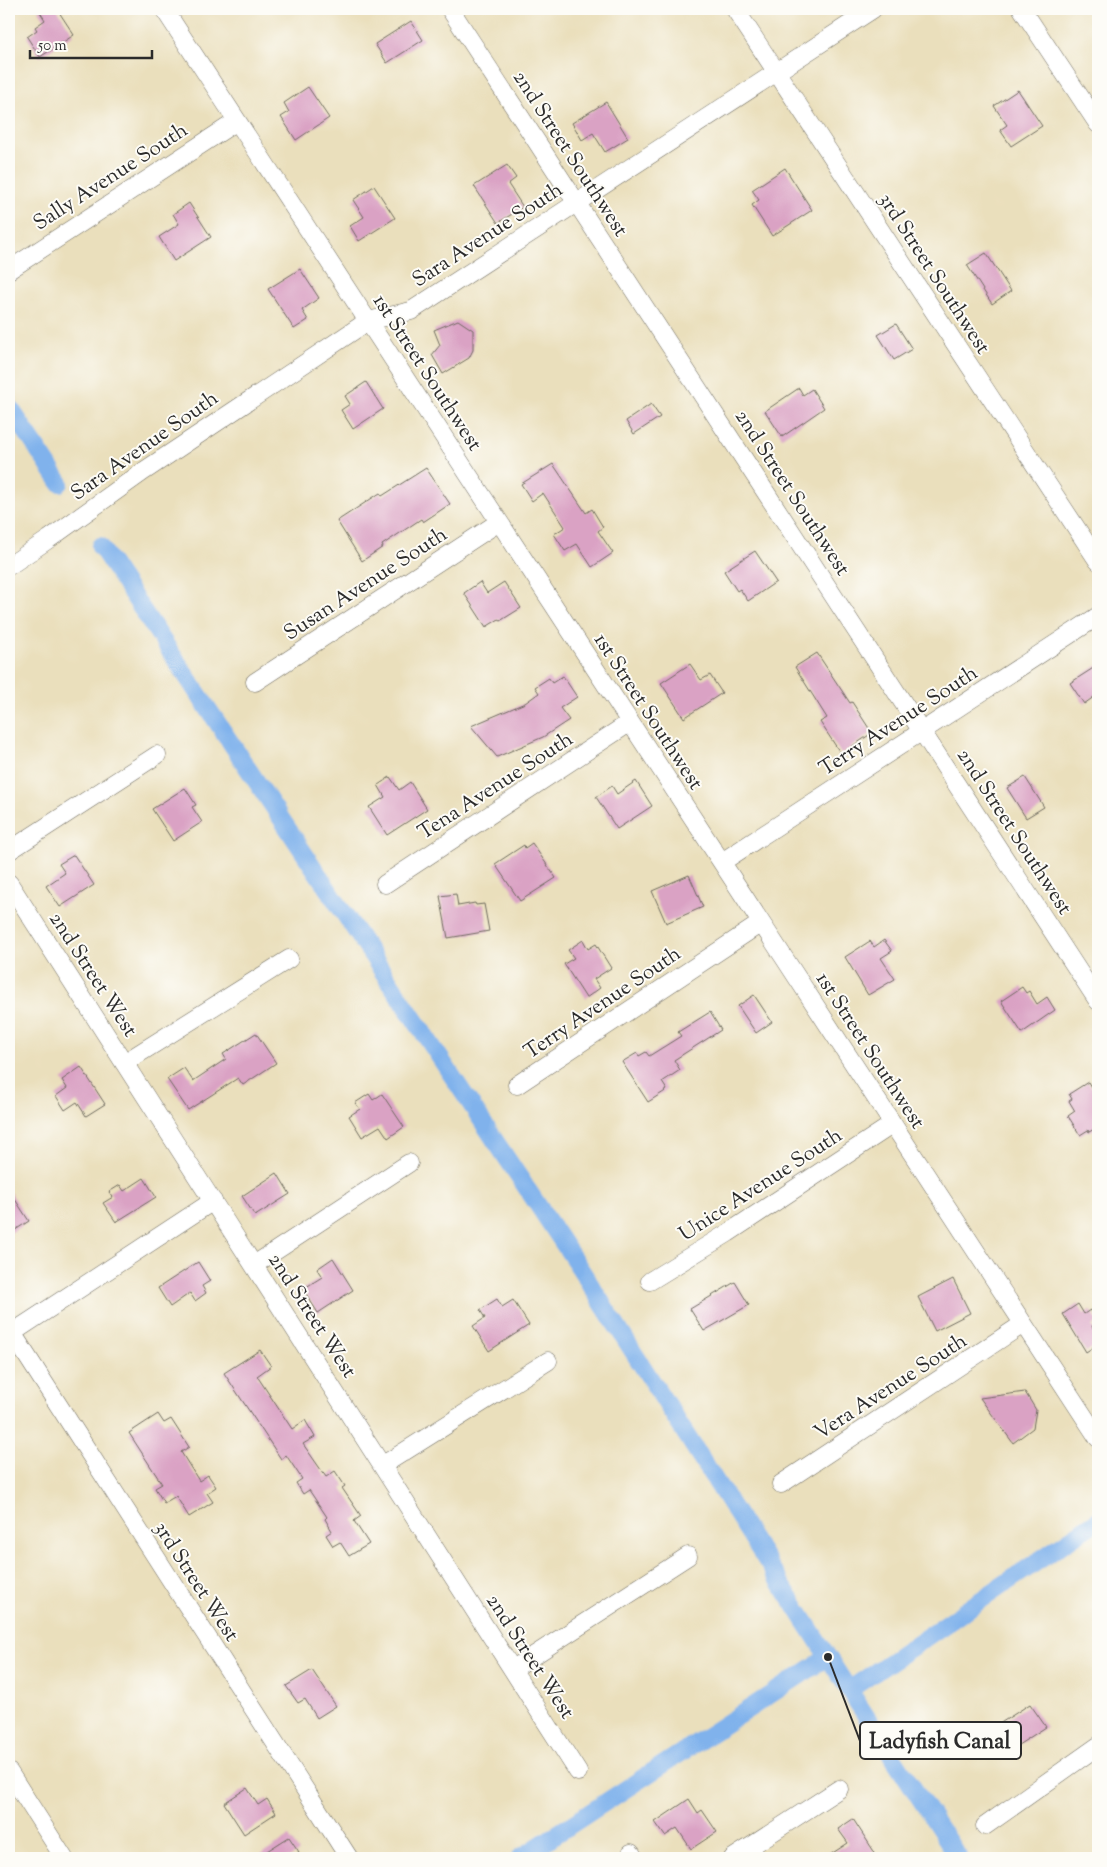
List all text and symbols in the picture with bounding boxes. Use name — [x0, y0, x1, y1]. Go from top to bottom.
scale bar — [30, 28, 152, 60]
text: 50 m — [37, 36, 67, 57]
street label: 2nd Street Southwest — [504, 65, 634, 243]
street label: Sally Avenue South — [28, 116, 194, 239]
street label: Sara Avenue South — [407, 176, 569, 296]
street label: 3rd Street Southwest — [870, 188, 997, 361]
street label: 1st Street Southwest — [364, 289, 488, 457]
street label: Sara Avenue South — [65, 384, 225, 509]
street label: 2nd Street Southwest — [726, 404, 856, 582]
street label: Susan Avenue South — [278, 520, 454, 649]
street label: 1st Street Southwest — [585, 628, 709, 796]
street label: Terry Avenue South — [814, 659, 984, 784]
street label: Tena Avenue South — [413, 725, 580, 848]
street label: 2nd Street Southwest — [948, 743, 1078, 921]
street label: 2nd Street West — [41, 907, 144, 1043]
street label: Terry Avenue South — [519, 940, 688, 1067]
street label: 1st Street Southwest — [807, 967, 931, 1135]
street label: Unice Avenue South — [674, 1122, 849, 1250]
street label: 2nd Street West — [260, 1248, 363, 1384]
street label: Vera Avenue South — [809, 1327, 973, 1448]
street label: 3rd Street West — [145, 1516, 245, 1648]
street label: 2nd Street West — [478, 1589, 581, 1725]
callout: Ladyfish Canal — [860, 1722, 1021, 1759]
text: Ladyfish Canal — [869, 1727, 1012, 1759]

